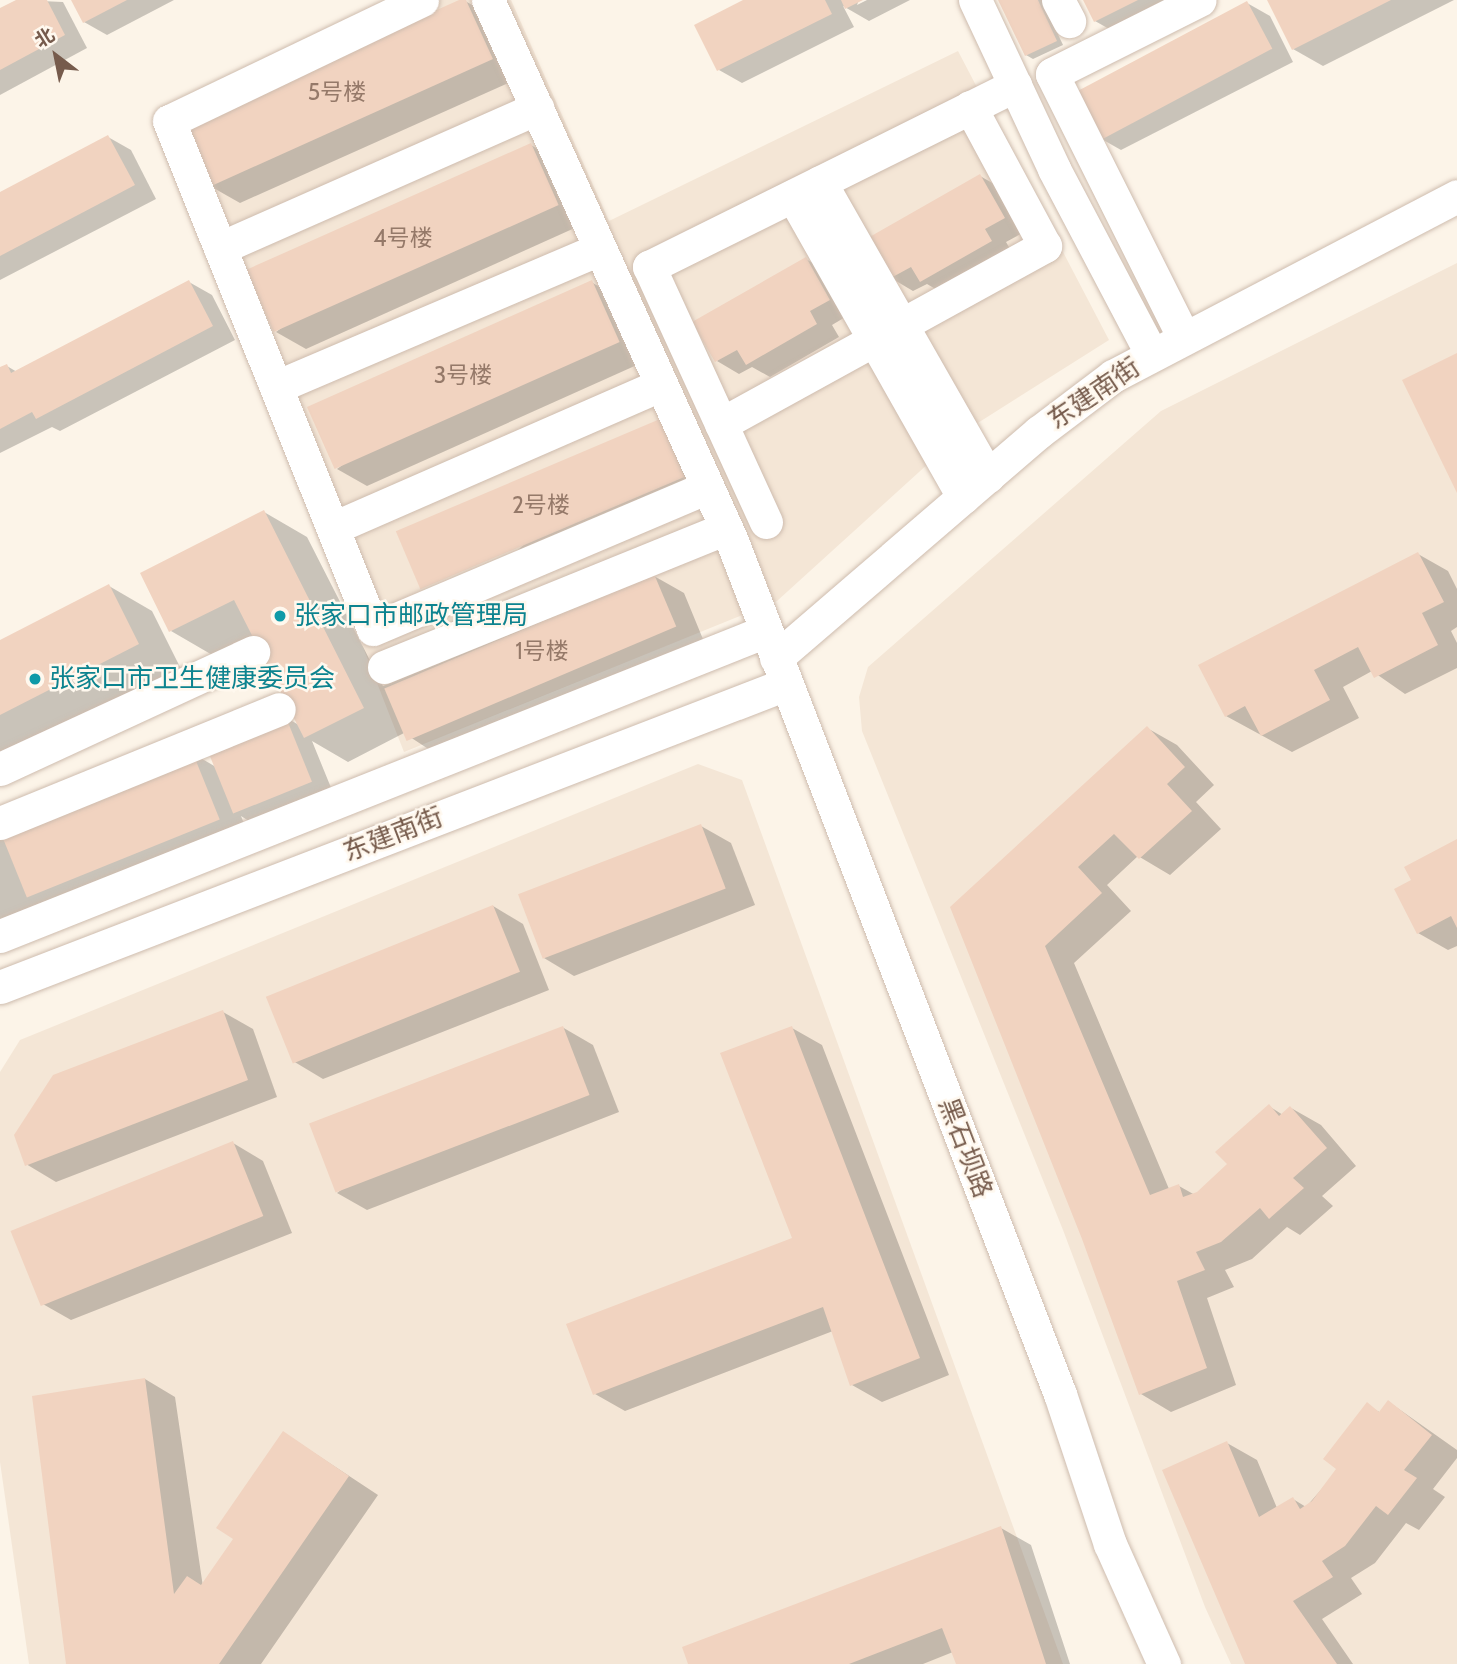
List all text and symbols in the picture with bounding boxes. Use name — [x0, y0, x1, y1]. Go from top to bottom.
north arrow — [21, 21, 91, 91]
text: 北 — [30, 23, 59, 53]
house number: 5号楼 — [308, 78, 366, 106]
house number: 4号楼 — [373, 224, 433, 252]
street label: 东建南街 — [1042, 352, 1146, 436]
house number: 3号楼 — [434, 361, 492, 389]
house number: 2号楼 — [512, 491, 570, 519]
place label: 张家口市邮政管理局 — [294, 600, 528, 632]
marker: 张家口市邮政管理局 — [272, 608, 288, 624]
house number: 1号楼 — [515, 637, 569, 665]
place label: 张家口市卫生健康委员会 — [49, 663, 335, 695]
marker: 张家口市卫生健康委员会 — [27, 671, 43, 687]
street label: 东建南街 — [339, 802, 447, 868]
street label: 黑石坝路 — [932, 1094, 998, 1202]

